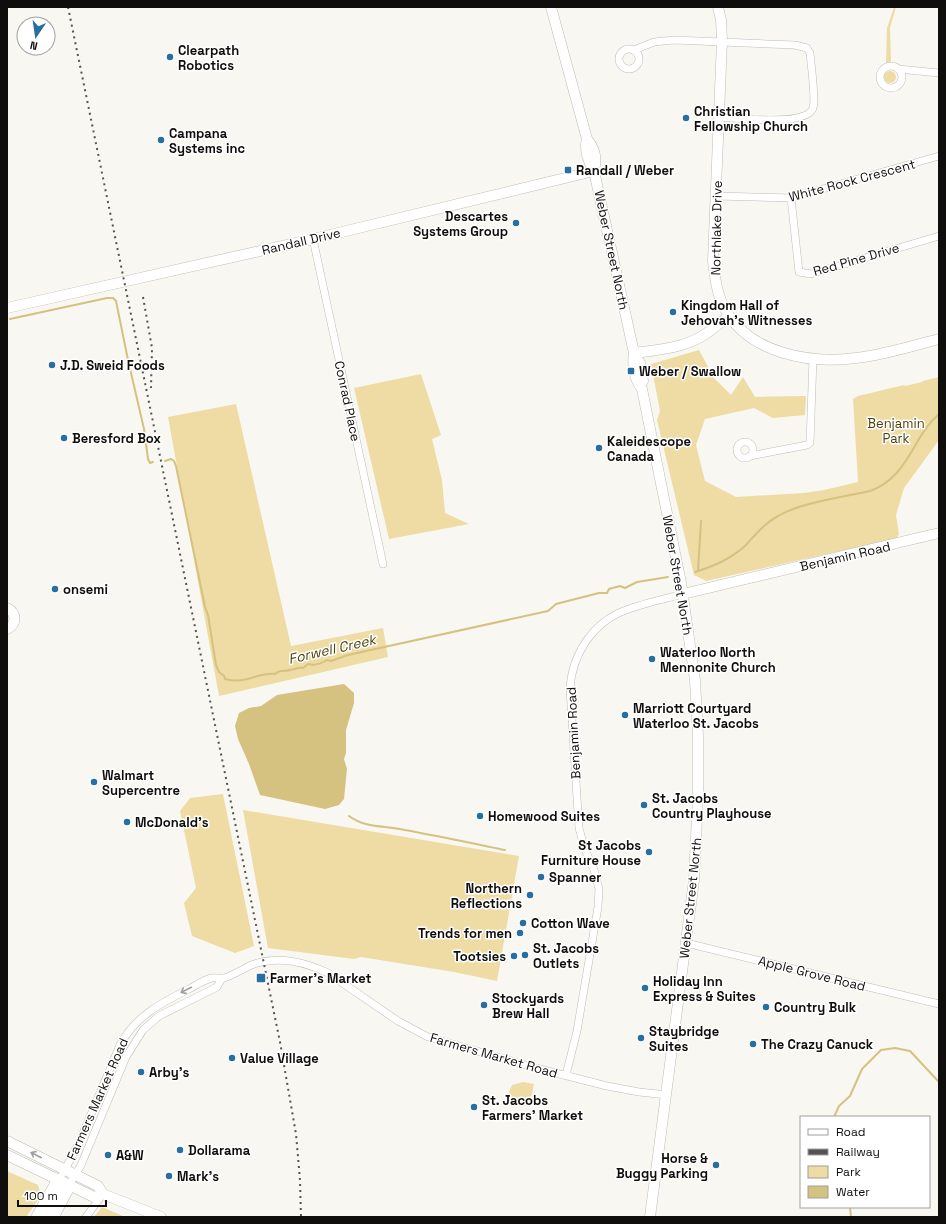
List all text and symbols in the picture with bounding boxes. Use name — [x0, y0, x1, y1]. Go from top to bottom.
north arrow — [16, 16, 56, 56]
text: N — [29, 38, 39, 53]
place label: Clearpath Robotics — [178, 42, 239, 74]
marker: Clearpath Robotics — [165, 52, 175, 62]
place label: Christian Fellowship Church — [694, 103, 808, 135]
marker: Christian Fellowship Church — [681, 113, 691, 123]
place label: Campana Systems inc — [169, 125, 245, 157]
marker: Campana Systems inc — [156, 135, 166, 145]
street label: White Rock Crescent — [787, 155, 917, 206]
place label: Randall / Weber — [576, 162, 674, 179]
marker: Randall / Weber — [563, 165, 573, 175]
street label: Northlake Drive — [707, 180, 726, 276]
street label: Weber Street North — [591, 189, 632, 311]
place label: Descartes Systems Group — [413, 208, 508, 240]
marker: Descartes Systems Group — [511, 218, 521, 228]
street label: Randall Drive — [260, 224, 342, 259]
street label: Red Pine Drive — [811, 239, 901, 280]
place label: Kingdom Hall of Jehovah's Witnesses — [681, 297, 812, 329]
marker: Kingdom Hall of Jehovah's Witnesses — [668, 307, 678, 317]
place label: J.D. Sweid Foods — [60, 357, 165, 374]
street label: Conrad Place — [331, 359, 364, 443]
marker: J.D. Sweid Foods — [47, 360, 57, 370]
place label: Weber / Swallow — [639, 363, 741, 380]
marker: Weber / Swallow — [626, 366, 636, 376]
park label: Benjamin Park — [867, 415, 925, 447]
place label: Beresford Box — [72, 430, 161, 447]
marker: Beresford Box — [59, 433, 69, 443]
place label: Kaleidescope Canada — [607, 433, 691, 465]
marker: Kaleidescope Canada — [594, 443, 604, 453]
street label: Weber Street North — [659, 514, 696, 637]
street label: Benjamin Road — [798, 538, 892, 575]
place label: onsemi — [63, 581, 108, 598]
marker: onsemi — [50, 584, 60, 594]
water label: Forwell Creek — [286, 630, 379, 668]
place label: Waterloo North Mennonite Church — [660, 644, 776, 676]
marker: Waterloo North Mennonite Church — [647, 654, 657, 664]
street label: Benjamin Road — [563, 686, 584, 780]
place label: Marriott Courtyard Waterloo St. Jacobs — [633, 700, 759, 732]
marker: Marriott Courtyard Waterloo St. Jacobs — [620, 710, 630, 720]
place label: Walmart Supercentre — [102, 767, 180, 799]
marker: Walmart Supercentre — [89, 777, 99, 787]
place label: St. Jacobs Country Playhouse — [652, 790, 771, 822]
marker: St. Jacobs Country Playhouse — [639, 800, 649, 810]
place label: Homewood Suites — [488, 808, 600, 825]
marker: Homewood Suites — [475, 811, 485, 821]
place label: McDonald's — [135, 814, 209, 831]
marker: McDonald's — [122, 817, 132, 827]
place label: St Jacobs Furniture House — [541, 837, 641, 869]
street label: Weber Street North — [676, 837, 705, 960]
marker: St Jacobs Furniture House — [644, 847, 654, 857]
place label: Spanner — [549, 869, 601, 886]
marker: Spanner — [536, 872, 546, 882]
place label: Northern Reflections — [451, 880, 522, 912]
marker: Northern Reflections — [525, 890, 535, 900]
place label: Cotton Wave — [531, 915, 610, 932]
marker: Cotton Wave — [518, 918, 528, 928]
place label: Trends for men — [418, 925, 512, 942]
marker: Trends for men — [515, 928, 525, 938]
place label: St. Jacobs Outlets — [533, 940, 599, 972]
place label: Tootsies — [453, 948, 506, 965]
marker: St. Jacobs Outlets — [520, 950, 530, 960]
marker: Tootsies — [509, 951, 519, 961]
street label: Apple Grove Road — [757, 952, 867, 995]
place label: Farmer's Market — [270, 970, 371, 987]
marker: Farmer's Market — [255, 972, 267, 984]
place label: Holiday Inn Express & Suites — [653, 973, 756, 1005]
marker: Holiday Inn Express & Suites — [640, 983, 650, 993]
one-way arrow — [181, 987, 193, 994]
place label: Stockyards Brew Hall — [492, 990, 564, 1022]
place label: Country Bulk — [774, 999, 857, 1016]
marker: Stockyards Brew Hall — [479, 1000, 489, 1010]
marker: Country Bulk — [761, 1002, 771, 1012]
place label: Staybridge Suites — [649, 1023, 719, 1055]
street label: Farmers Market Road — [428, 1029, 560, 1082]
marker: Staybridge Suites — [636, 1033, 646, 1043]
street label: Farmers Market Road — [63, 1035, 132, 1163]
place label: The Crazy Canuck — [761, 1036, 874, 1053]
marker: The Crazy Canuck — [748, 1039, 758, 1049]
place label: Value Village — [240, 1050, 319, 1067]
marker: Value Village — [227, 1053, 237, 1063]
place label: Arby's — [149, 1064, 189, 1081]
marker: Arby's — [136, 1067, 146, 1077]
place label: St. Jacobs Farmers' Market — [482, 1092, 583, 1124]
marker: St. Jacobs Farmers' Market — [469, 1102, 479, 1112]
legend — [800, 1116, 930, 1208]
text: Road — [836, 1124, 865, 1140]
place label: Dollarama — [188, 1142, 251, 1159]
text: Railway — [836, 1144, 880, 1160]
marker: Dollarama — [175, 1145, 185, 1155]
place label: A&W — [116, 1147, 144, 1164]
marker: A&W — [103, 1150, 113, 1160]
place label: Horse & Buggy Parking — [616, 1150, 708, 1182]
one-way arrow — [30, 1151, 42, 1159]
marker: Horse & Buggy Parking — [711, 1160, 721, 1170]
text: Park — [836, 1164, 861, 1180]
place label: Mark's — [177, 1168, 219, 1185]
marker: Mark's — [164, 1171, 174, 1181]
scale bar — [18, 1182, 106, 1208]
text: Water — [836, 1184, 870, 1200]
text: 100 m — [24, 1188, 58, 1204]

